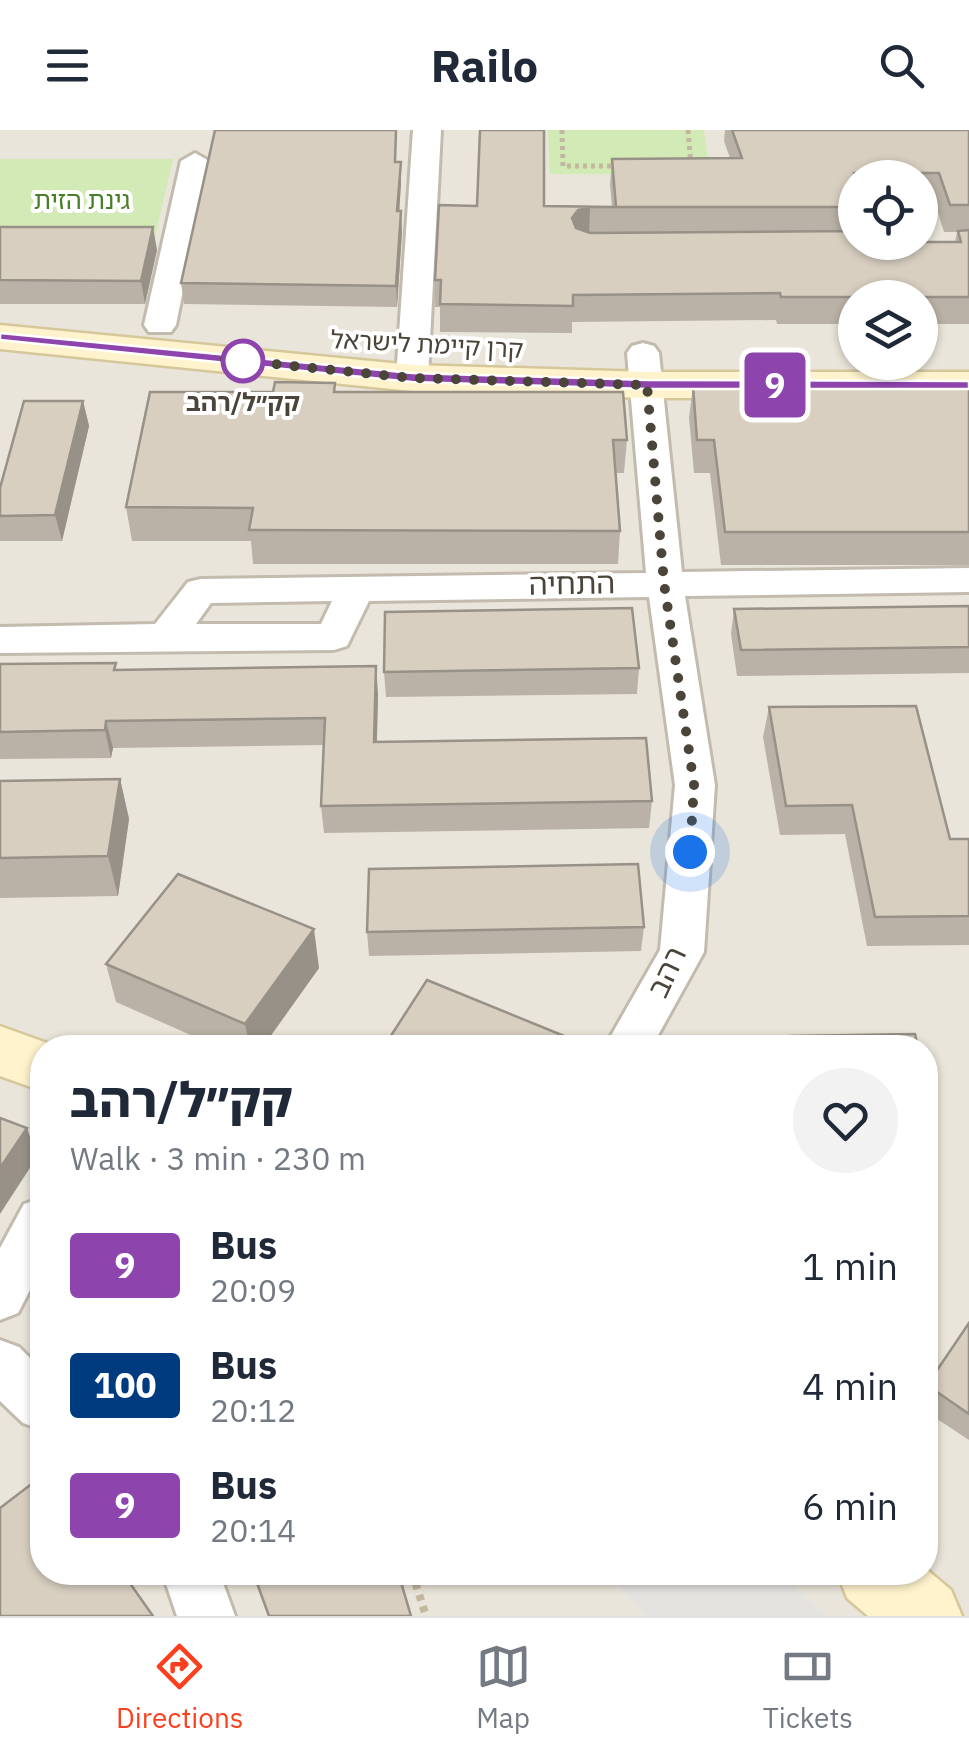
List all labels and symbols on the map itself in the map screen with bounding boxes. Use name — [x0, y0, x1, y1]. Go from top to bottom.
park label: גינת הזית — [34, 183, 130, 216]
street label: קרן קיימת לישראל — [330, 322, 524, 365]
marker: קק״ל/רהב — [222, 340, 264, 382]
line badge: 9 — [742, 352, 808, 418]
place label: קק״ל/רהב — [186, 385, 300, 418]
street label: התחיה — [528, 562, 615, 603]
your location — [665, 827, 715, 877]
street label: רהב — [637, 940, 694, 1003]

